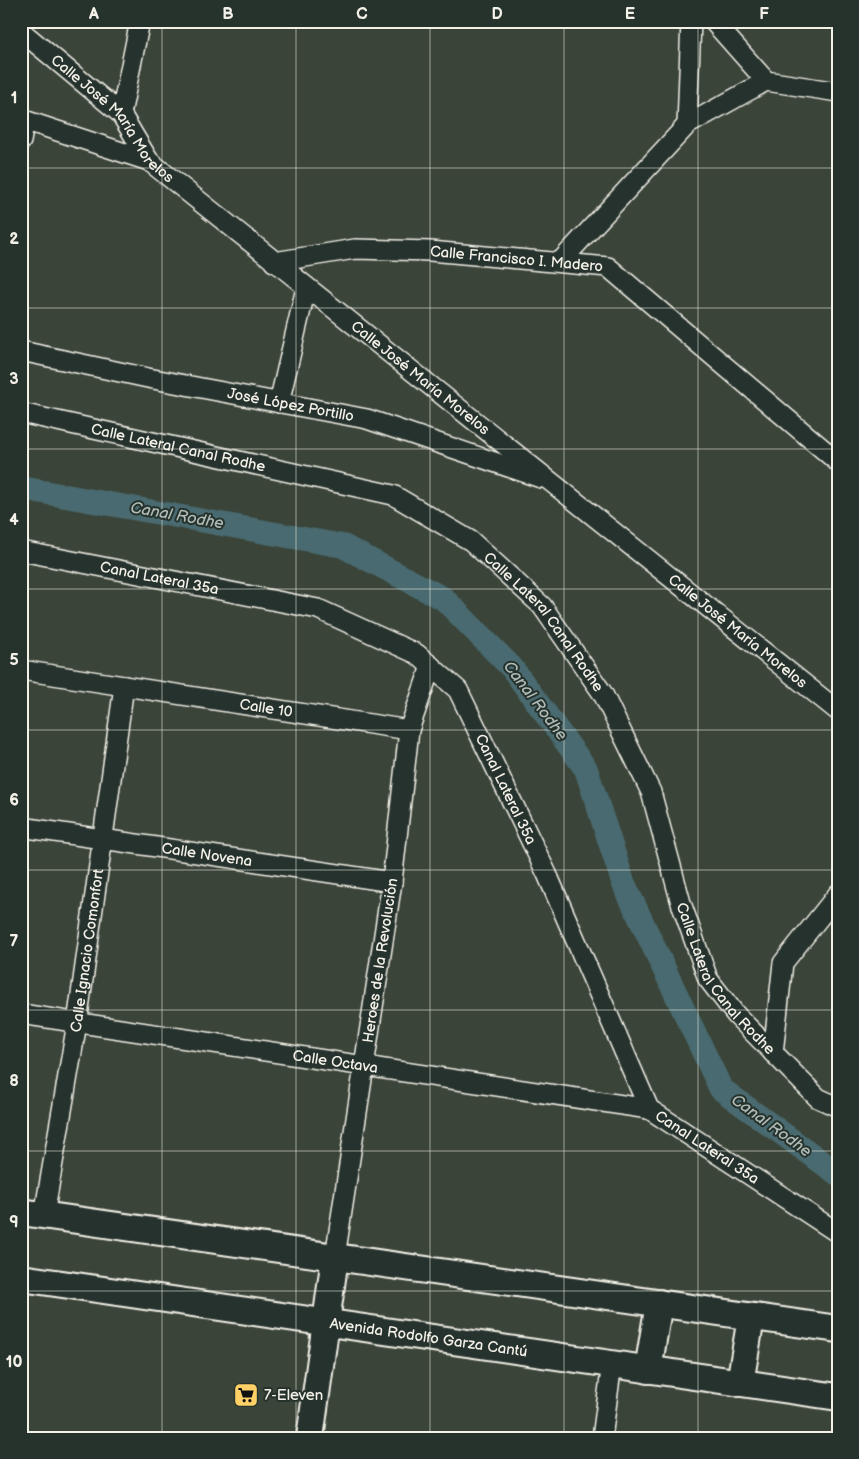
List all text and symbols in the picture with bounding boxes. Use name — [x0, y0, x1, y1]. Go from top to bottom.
text: A — [88, 5, 99, 24]
text: B — [222, 5, 234, 24]
text: C — [356, 5, 368, 24]
text: D — [491, 5, 503, 24]
text: E — [625, 5, 635, 24]
text: F — [759, 5, 769, 24]
street label: Calle José María Morelos — [47, 50, 178, 187]
text: 1 — [11, 89, 17, 108]
text: 2 — [9, 230, 19, 249]
street label: Calle Francisco I. Madero — [429, 242, 604, 276]
street label: Calle José María Morelos — [347, 317, 494, 439]
text: 3 — [9, 370, 19, 389]
street label: José López Portillo — [226, 384, 356, 426]
street label: Calle Lateral Canal Rodhe — [89, 419, 267, 476]
water label: Canal Rodhe — [129, 498, 225, 534]
text: 4 — [9, 511, 19, 530]
street label: Calle Lateral Canal Rodhe — [480, 548, 608, 696]
street label: Canal Lateral 35a — [98, 557, 220, 599]
street label: Calle José María Morelos — [665, 570, 811, 692]
text: 5 — [9, 651, 19, 670]
water label: Canal Rodhe — [499, 658, 571, 744]
street label: Calle 10 — [238, 694, 294, 721]
street label: Canal Lateral 35a — [471, 731, 541, 848]
text: 6 — [9, 791, 19, 810]
street label: Calle Novena — [160, 838, 254, 871]
street label: Calle Ignacio Comonfort — [66, 867, 108, 1034]
street label: Heroes de la Revolución — [358, 877, 402, 1044]
street label: Calle Lateral Canal Rodhe — [672, 900, 779, 1059]
text: 7 — [10, 932, 19, 951]
street label: Calle Octava — [291, 1046, 379, 1077]
text: 8 — [9, 1072, 19, 1091]
water label: Canal Rodhe — [727, 1091, 815, 1161]
street label: Canal Lateral 35a — [651, 1106, 763, 1188]
text: 9 — [9, 1213, 19, 1232]
street label: Avenida Rodolfo Garza Cantú — [329, 1314, 529, 1361]
text: 10 — [6, 1353, 22, 1372]
supermarket icon: 7-Eleven — [233, 1382, 259, 1408]
place label: 7-Eleven — [264, 1386, 323, 1405]

